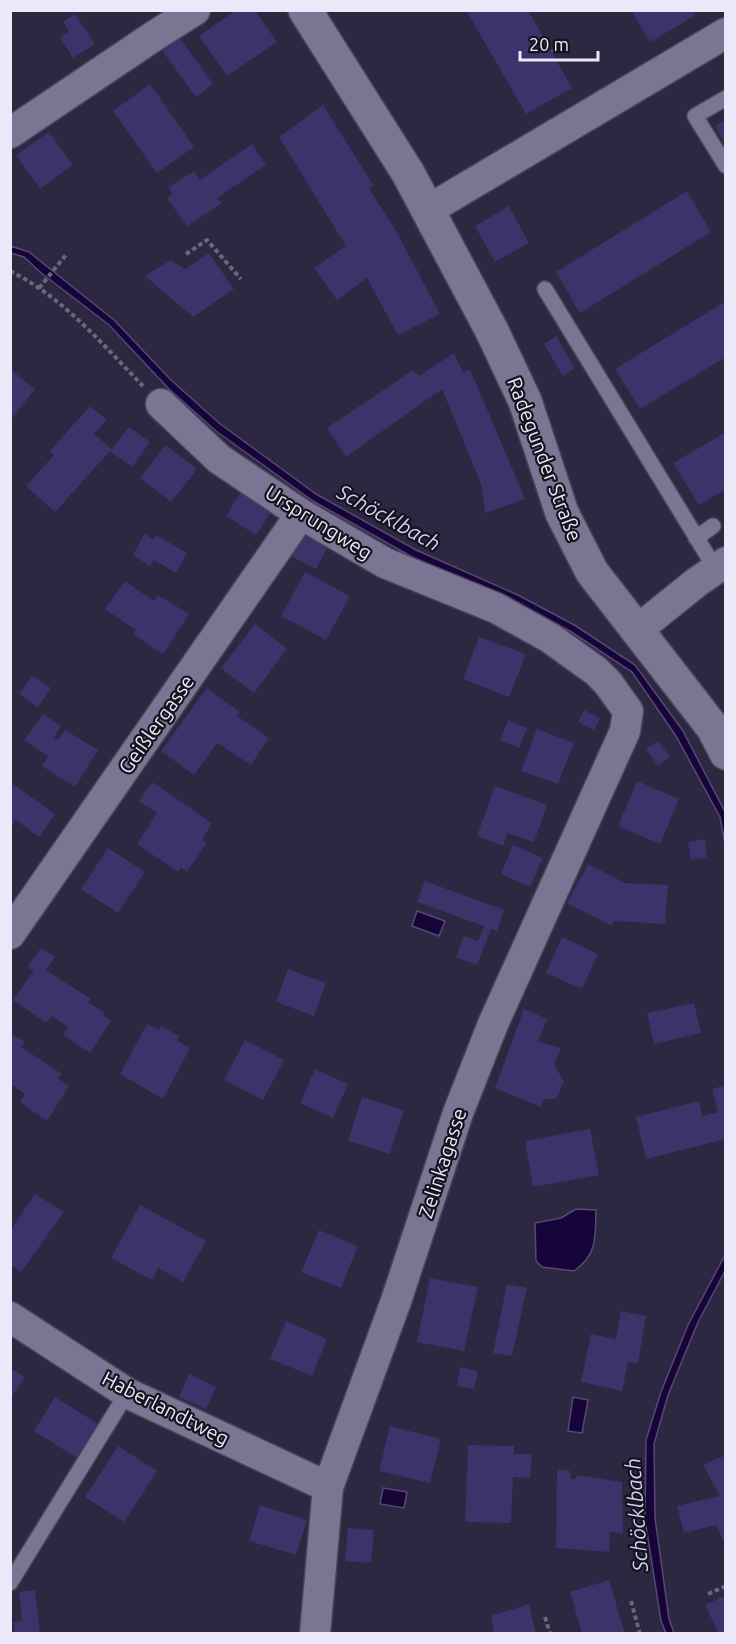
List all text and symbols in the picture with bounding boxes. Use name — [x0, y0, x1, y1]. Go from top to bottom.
scale bar — [520, 24, 598, 62]
text: 20 m — [529, 34, 569, 54]
street label: Radegunder Straße — [503, 374, 587, 544]
water label: Schöcklbach — [333, 478, 445, 555]
street label: Ursprungweg — [261, 480, 377, 564]
street label: Geißlergasse — [114, 670, 198, 778]
street label: Zelinkagasse — [413, 1105, 471, 1221]
street label: Haberlandtweg — [99, 1366, 233, 1450]
water label: Schöcklbach — [620, 1457, 652, 1574]

